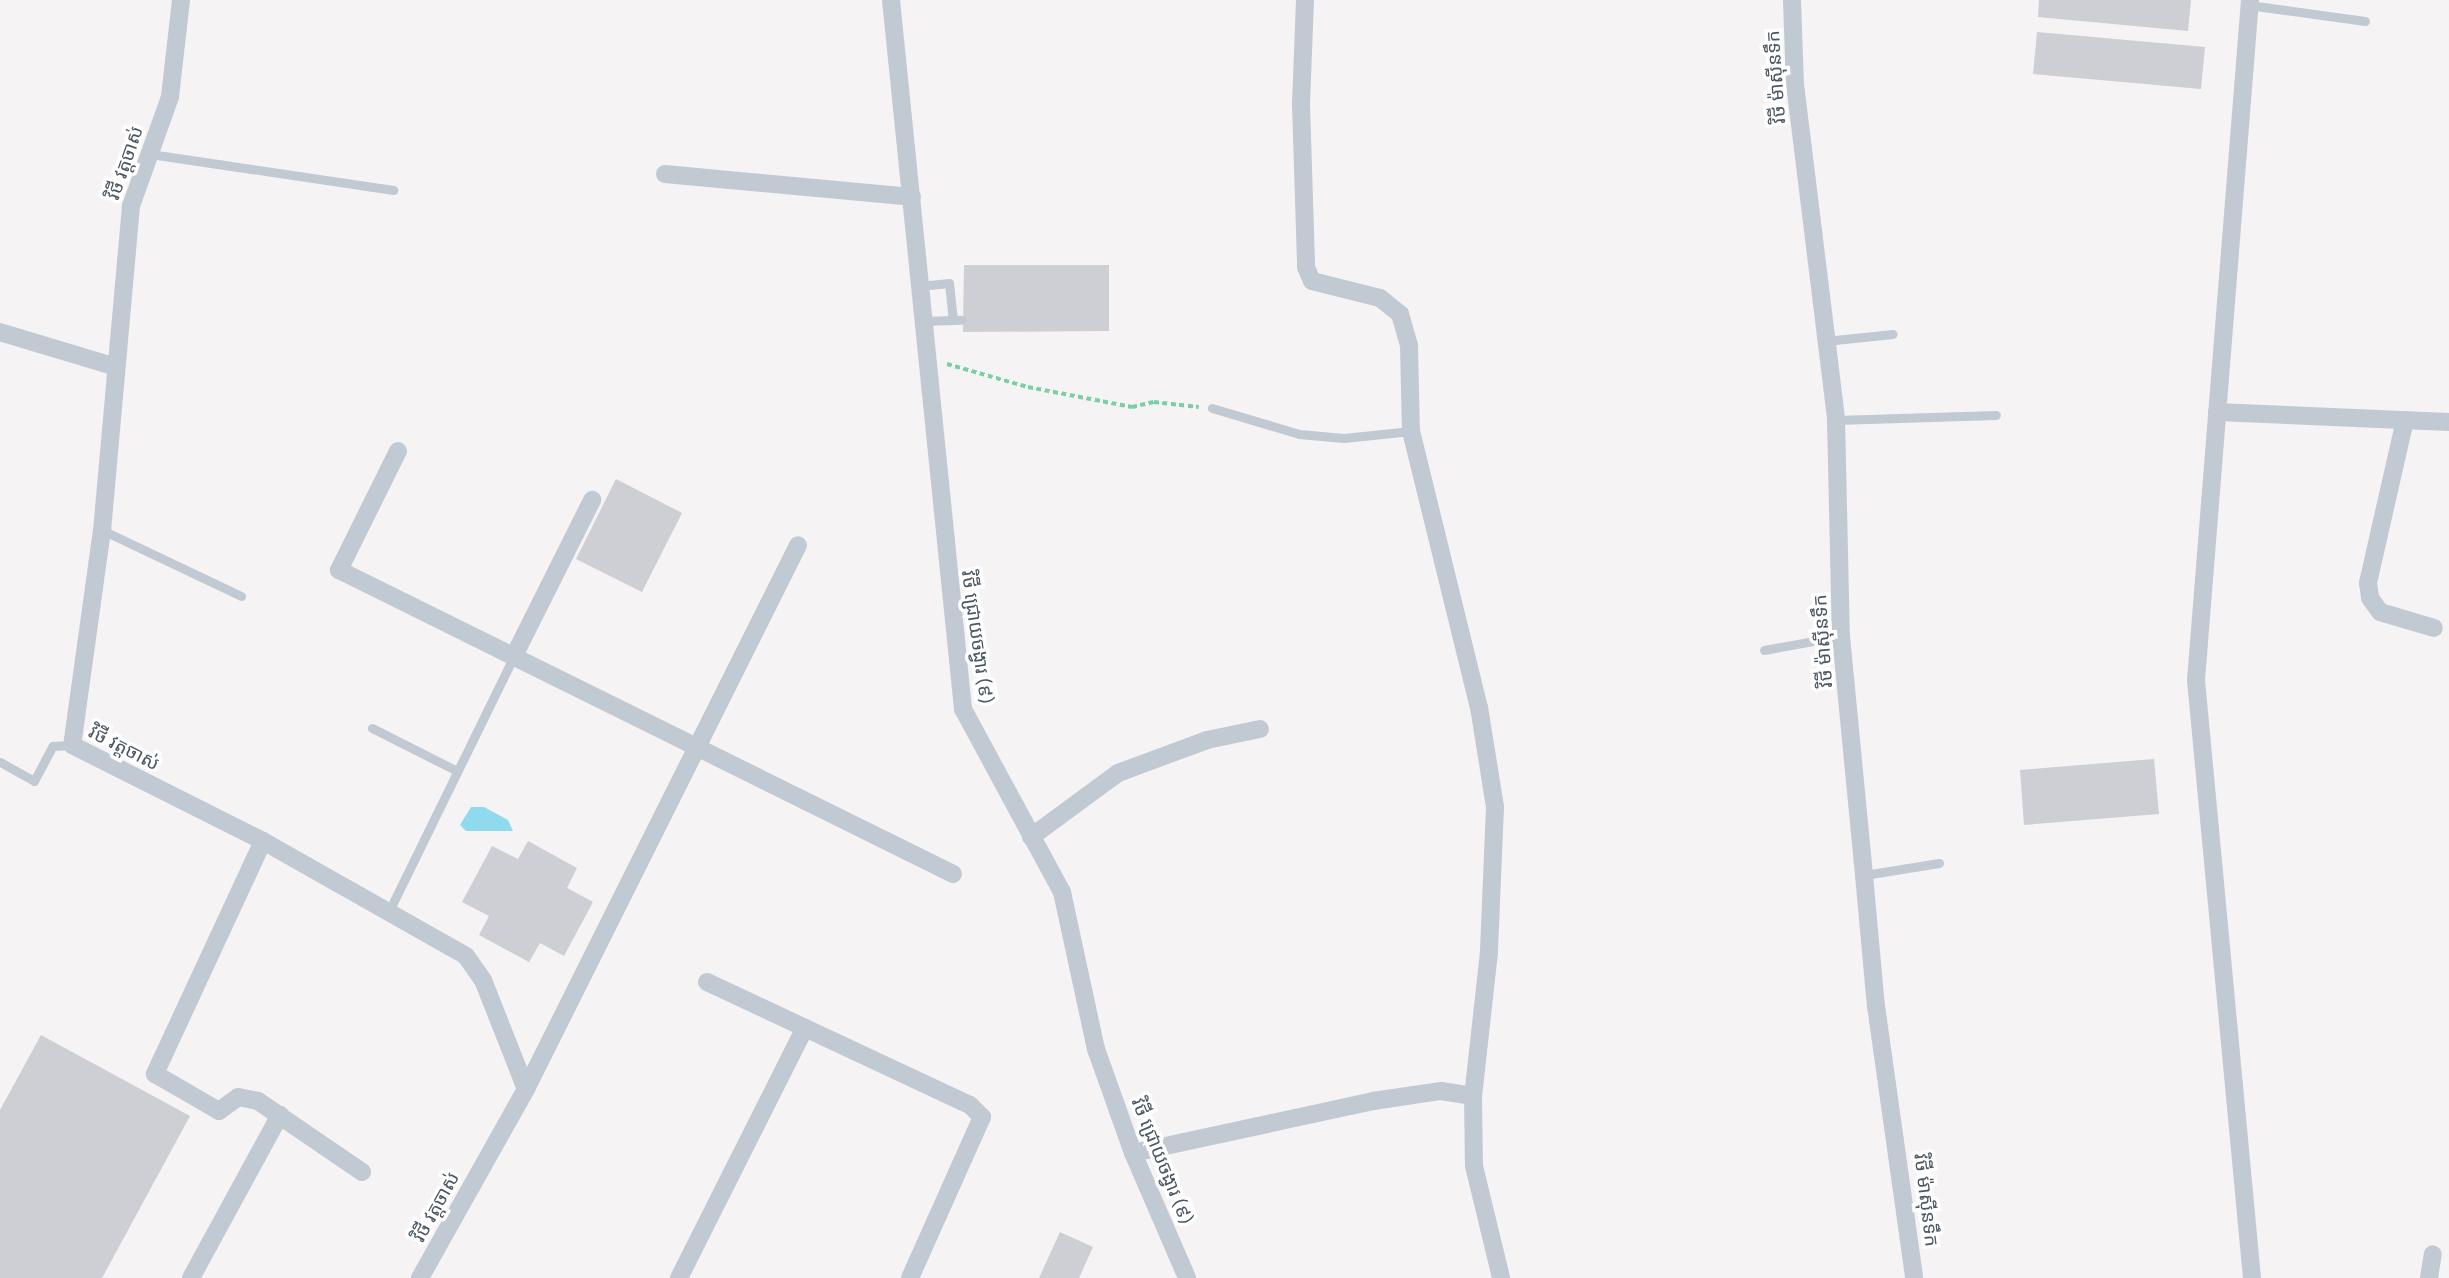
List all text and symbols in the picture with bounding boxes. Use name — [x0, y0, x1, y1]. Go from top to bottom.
street label: វិថី ម៉ាស៊ីនទឹក — [1761, 29, 1791, 125]
street label: វិថី វត្តចាស់ — [102, 123, 148, 203]
street label: វិថី ជ្រោយចង្វារ (៩) — [956, 569, 998, 705]
street label: វិថី ម៉ាស៊ីនទឹក — [1808, 593, 1838, 689]
street label: វិថី វត្តចាស់ — [85, 721, 163, 775]
street label: វិថី ជ្រោយចង្វារ (៩) — [1126, 1094, 1198, 1228]
street label: វិថី ម៉ាស៊ីនទឹក — [1909, 1152, 1943, 1248]
street label: វិថី វត្តចាស់ — [408, 1168, 464, 1246]

